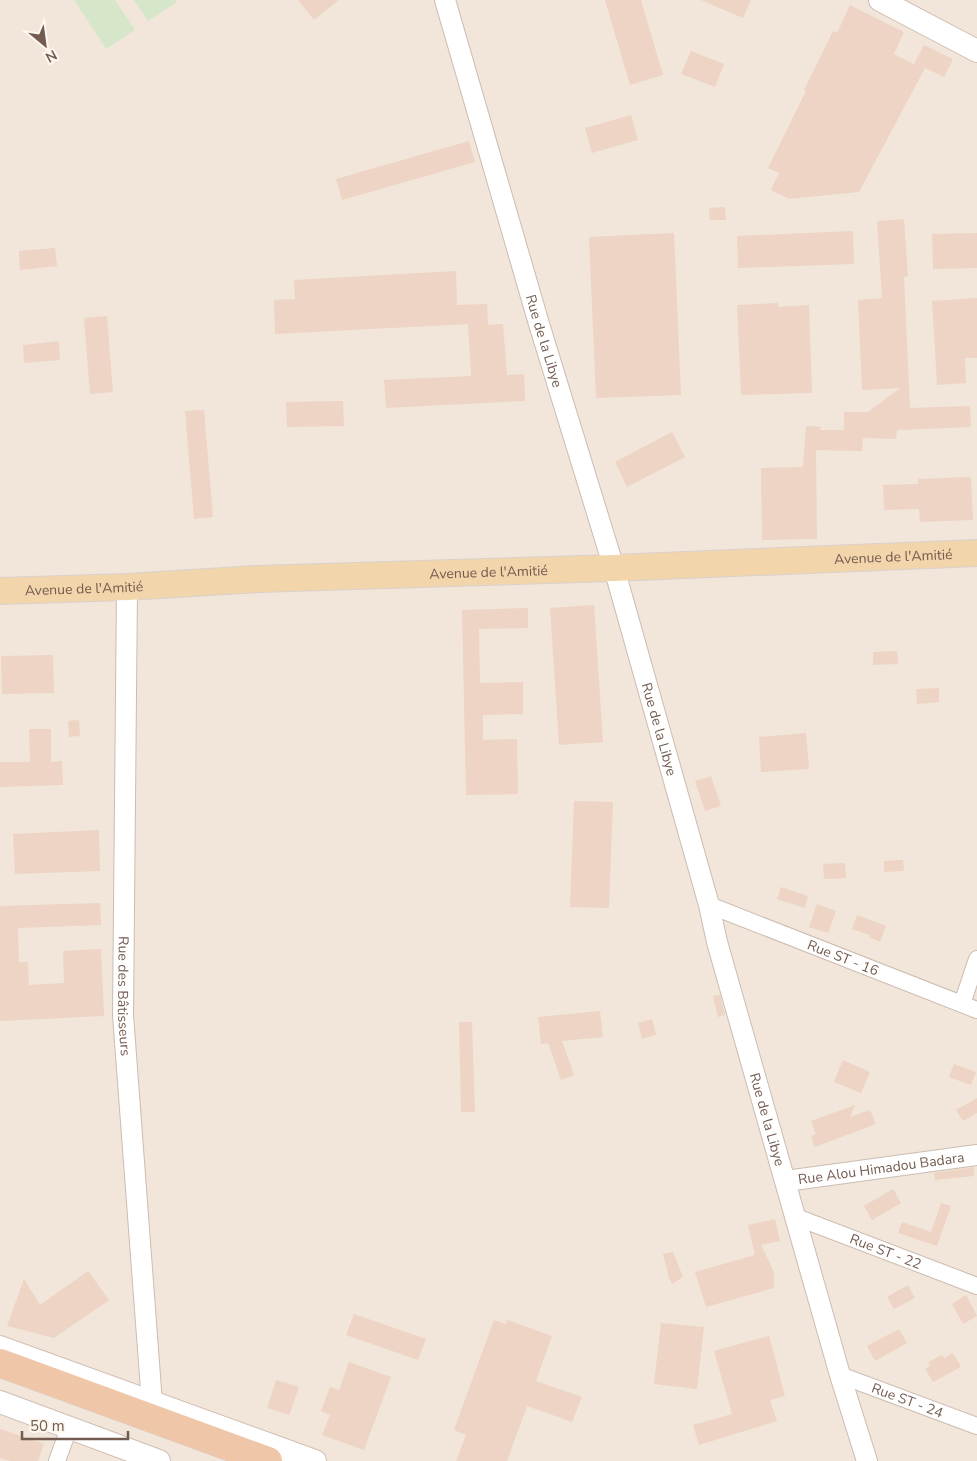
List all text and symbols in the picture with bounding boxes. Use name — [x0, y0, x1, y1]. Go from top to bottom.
north arrow — [20, 20, 70, 70]
text: N — [42, 45, 60, 67]
street label: Rue de la Libye — [521, 292, 567, 390]
street label: Avenue de l'Amitié — [834, 545, 953, 569]
street label: Avenue de l'Amitié — [429, 561, 548, 584]
street label: Avenue de l'Amitié — [25, 577, 144, 600]
street label: Rue de la Libye — [637, 680, 681, 778]
street label: Rue ST - 16 — [804, 935, 881, 981]
street label: Rue des Bâtisseurs — [113, 936, 135, 1057]
street label: Rue de la Libye — [745, 1071, 789, 1168]
street label: Rue Alou Himadou Badara — [797, 1148, 965, 1189]
street label: Rue ST - 22 — [847, 1229, 924, 1274]
street label: Rue ST - 24 — [869, 1379, 946, 1423]
scale bar — [22, 1408, 129, 1440]
text: 50 m — [30, 1416, 65, 1436]

